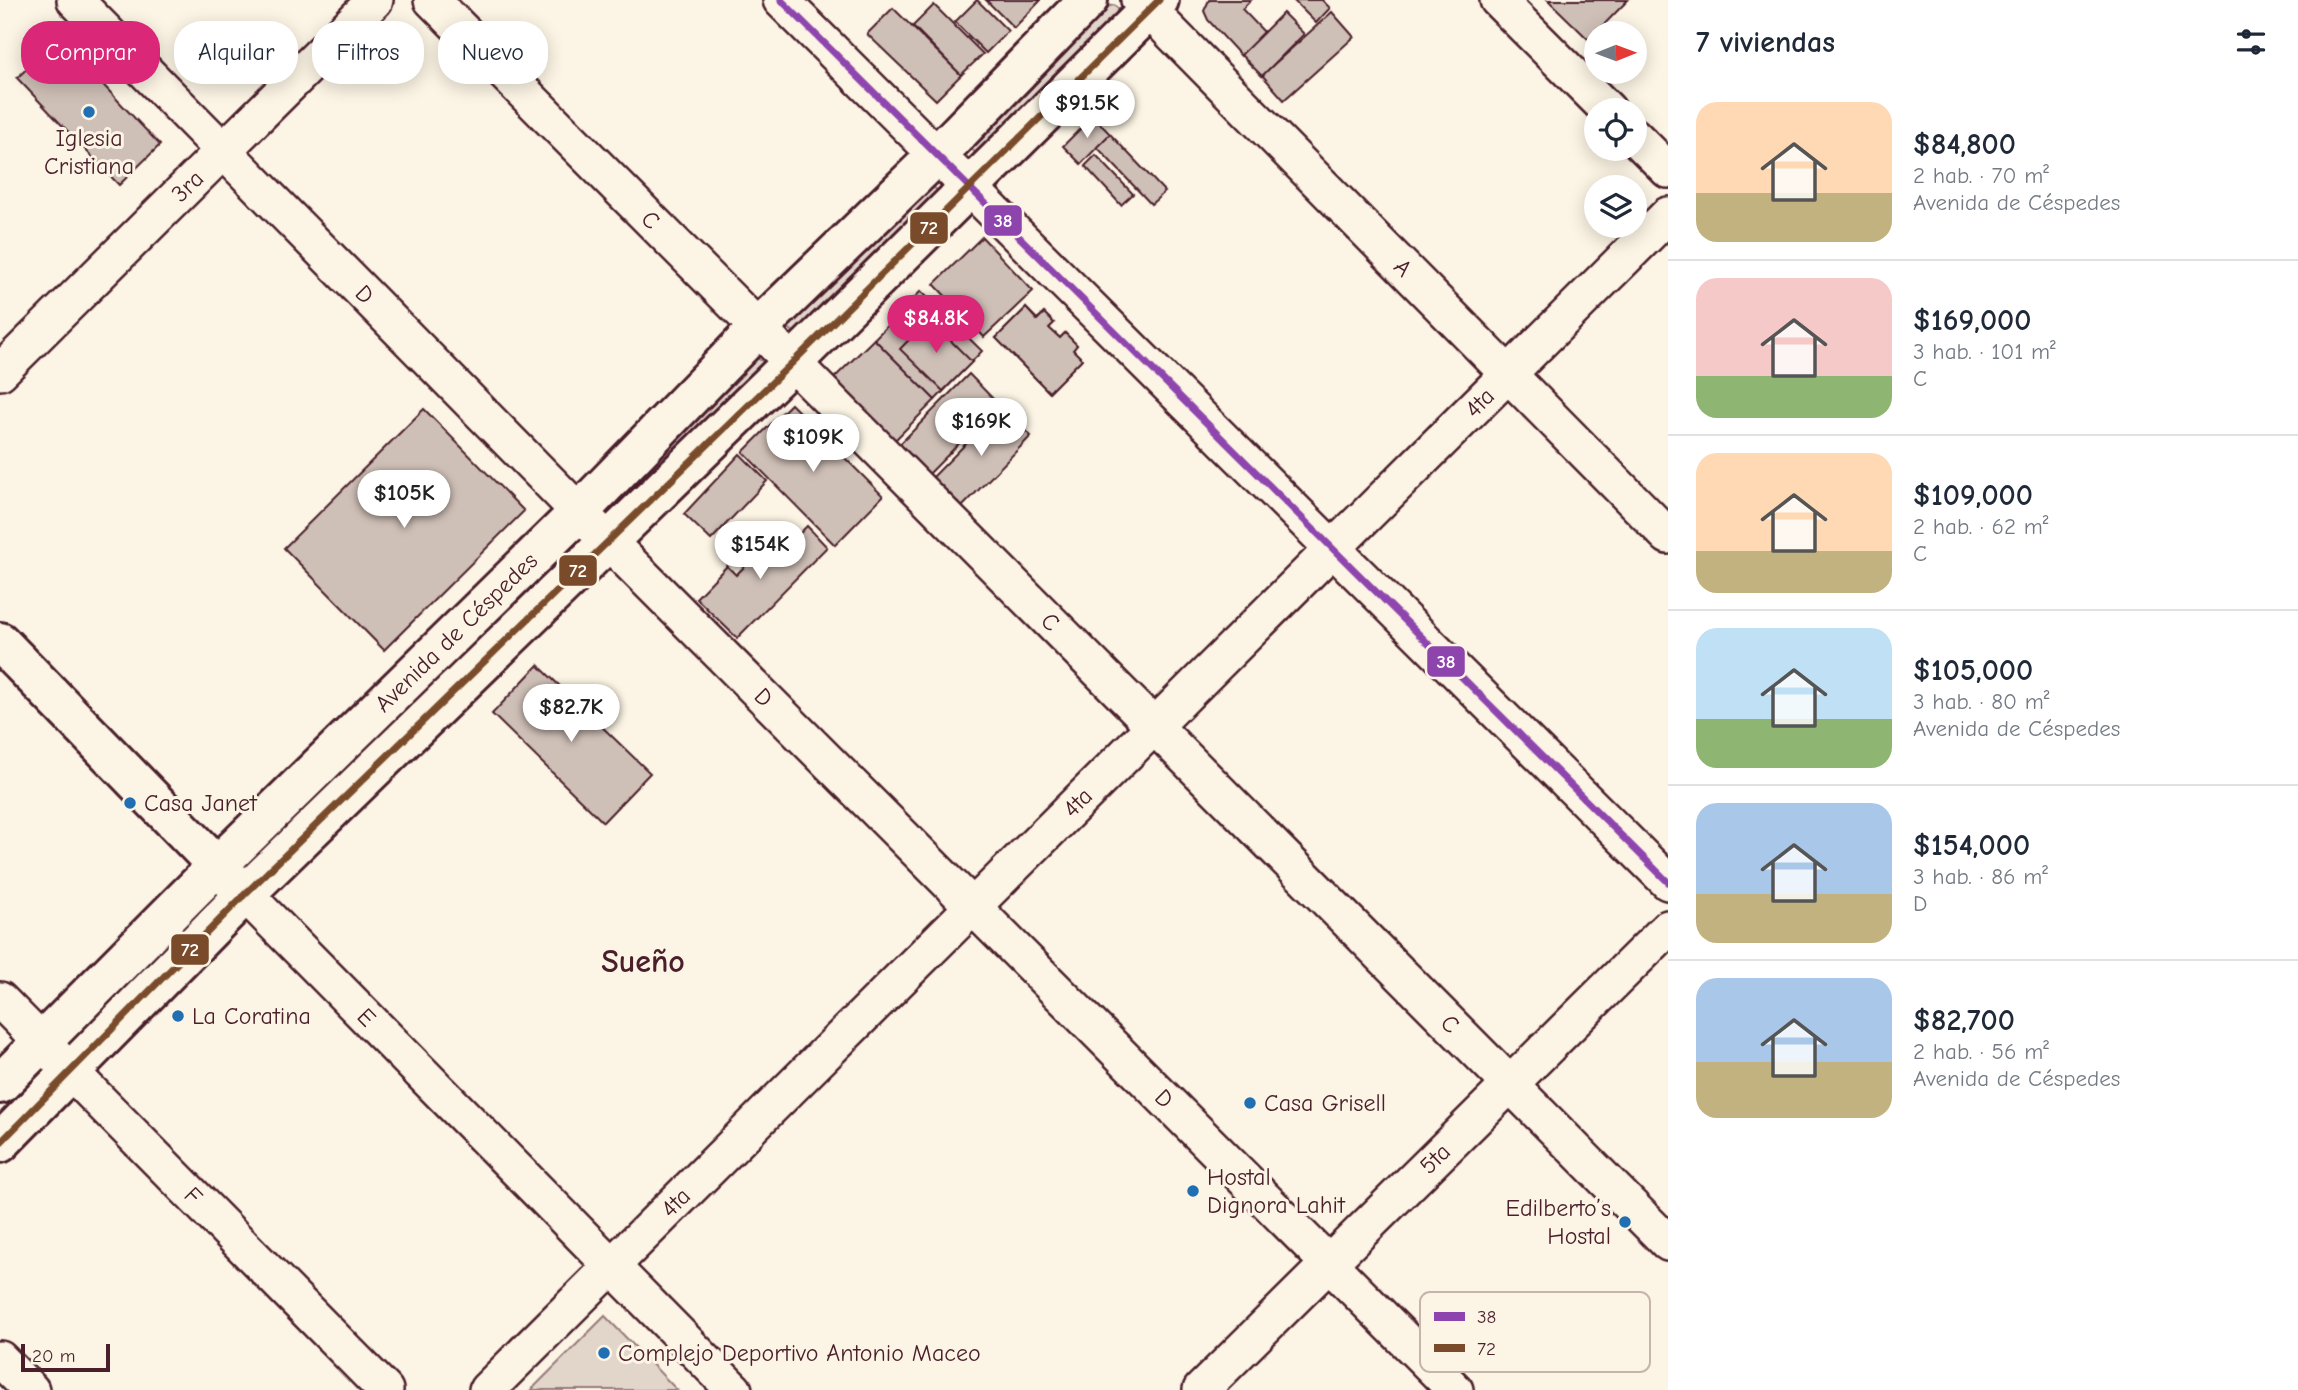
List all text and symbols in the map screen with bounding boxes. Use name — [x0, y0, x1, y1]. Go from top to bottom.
chip: Comprar — [21, 21, 160, 84]
chip: Alquilar — [174, 21, 298, 84]
chip: Filtros — [312, 21, 424, 84]
chip: Nuevo — [438, 21, 548, 84]
north arrow — [1584, 21, 1647, 84]
map controls — [1584, 21, 1647, 238]
icon: filters — [2232, 23, 2270, 61]
text: 7 viviendas — [1696, 25, 1835, 60]
pin: $91.5K — [1030, 80, 1144, 140]
text: $91.5K — [1055, 89, 1119, 116]
button: locate — [1584, 98, 1647, 161]
marker: Iglesia Cristiana — [81, 104, 97, 120]
place label: Iglesia Cristiana — [44, 124, 134, 180]
text: $84,800 — [1913, 127, 2016, 162]
icon: home — [1752, 130, 1836, 214]
text: 2 hab. · 70 m² — [1913, 162, 2049, 189]
street label: 3ra — [166, 164, 209, 208]
button: layers — [1584, 175, 1647, 238]
text: Avenida de Céspedes — [1913, 189, 2120, 216]
line badge: 38 — [983, 204, 1023, 237]
street label: C — [635, 205, 666, 235]
text: 38 — [993, 210, 1013, 232]
line badge: 72 — [909, 211, 949, 245]
text: 72 — [920, 217, 938, 239]
street label: A — [1388, 253, 1418, 282]
street label: D — [349, 279, 380, 310]
pin: $84.8K — [879, 296, 993, 355]
text: $169,000 — [1913, 303, 2031, 338]
text: $84.8K — [903, 304, 969, 331]
icon: home — [1752, 306, 1836, 390]
text: 3 hab. · 101 m² — [1913, 338, 2056, 365]
text: C — [1913, 365, 1927, 392]
street label: 4ta — [1459, 382, 1500, 423]
pin: $169K — [932, 398, 1030, 458]
text: $169K — [951, 407, 1011, 434]
pin: $109K — [764, 414, 862, 474]
text: $109K — [782, 423, 844, 450]
pin: $105K — [355, 470, 453, 530]
text: $109,000 — [1913, 478, 2033, 513]
text: $105K — [373, 479, 435, 506]
icon: home — [1752, 481, 1836, 565]
text: 2 hab. · 62 m² — [1913, 513, 2049, 540]
pin: $154K — [711, 522, 809, 581]
text: $154K — [731, 530, 789, 557]
text: C — [1913, 540, 1927, 567]
street label: Avenida de Céspedes — [369, 546, 543, 718]
line badge: 72 — [558, 554, 598, 587]
text: 72 — [569, 560, 587, 582]
street label: C — [1035, 607, 1066, 637]
line badge: 38 — [1426, 645, 1466, 678]
text: 38 — [1436, 651, 1456, 673]
text: $105,000 — [1913, 653, 2033, 688]
icon: home — [1752, 656, 1836, 740]
street label: D — [748, 682, 779, 712]
pin: $82.7K — [514, 684, 628, 744]
text: 3 hab. · 80 m² — [1913, 688, 2049, 715]
text: $82.7K — [539, 693, 603, 720]
text: Avenida de Céspedes — [1913, 715, 2120, 742]
street label: 4ta — [1057, 782, 1098, 823]
place label: Casa Janet — [144, 789, 258, 817]
marker: Casa Janet — [122, 795, 138, 811]
text: $154,000 — [1913, 828, 2030, 863]
icon: home — [1752, 831, 1836, 915]
text: 3 hab. · 86 m² — [1913, 863, 2048, 890]
text: D — [1913, 890, 1927, 917]
line badge: 72 — [170, 933, 210, 966]
text: 72 — [181, 939, 199, 961]
district label: Sueño — [601, 943, 685, 980]
place label: La Coratina — [192, 1002, 311, 1030]
street label: E — [351, 1002, 382, 1032]
text: $82,700 — [1913, 1003, 2015, 1038]
icon: home — [1752, 1006, 1836, 1090]
marker: La Coratina — [170, 1008, 186, 1024]
street label: C — [1435, 1009, 1465, 1039]
text: 2 hab. · 56 m² — [1913, 1038, 2049, 1065]
text: Avenida de Céspedes — [1913, 1065, 2120, 1092]
street label: D — [1149, 1083, 1179, 1114]
place label: Casa Grisell — [1264, 1089, 1386, 1117]
marker: Casa Grisell — [1242, 1095, 1258, 1111]
street label: 5ta — [1414, 1138, 1456, 1180]
place label: Hostal Dignora Lahit — [1207, 1163, 1346, 1219]
street label: F — [178, 1181, 208, 1211]
street label: 4ta — [655, 1182, 696, 1223]
marker: Hostal Dignora Lahit — [1185, 1183, 1201, 1199]
place label: Edilberto’s Hostal — [1505, 1194, 1611, 1250]
marker: Edilberto’s Hostal — [1617, 1214, 1633, 1230]
legend — [1420, 1292, 1650, 1372]
text: 38 — [1477, 1306, 1496, 1328]
text: 72 — [1477, 1338, 1496, 1360]
place label: Complejo Deportivo Antonio Maceo — [618, 1339, 981, 1367]
scale bar — [21, 1341, 110, 1373]
text: 20 m — [32, 1345, 76, 1367]
marker: Complejo Deportivo Antonio Maceo — [596, 1345, 612, 1361]

